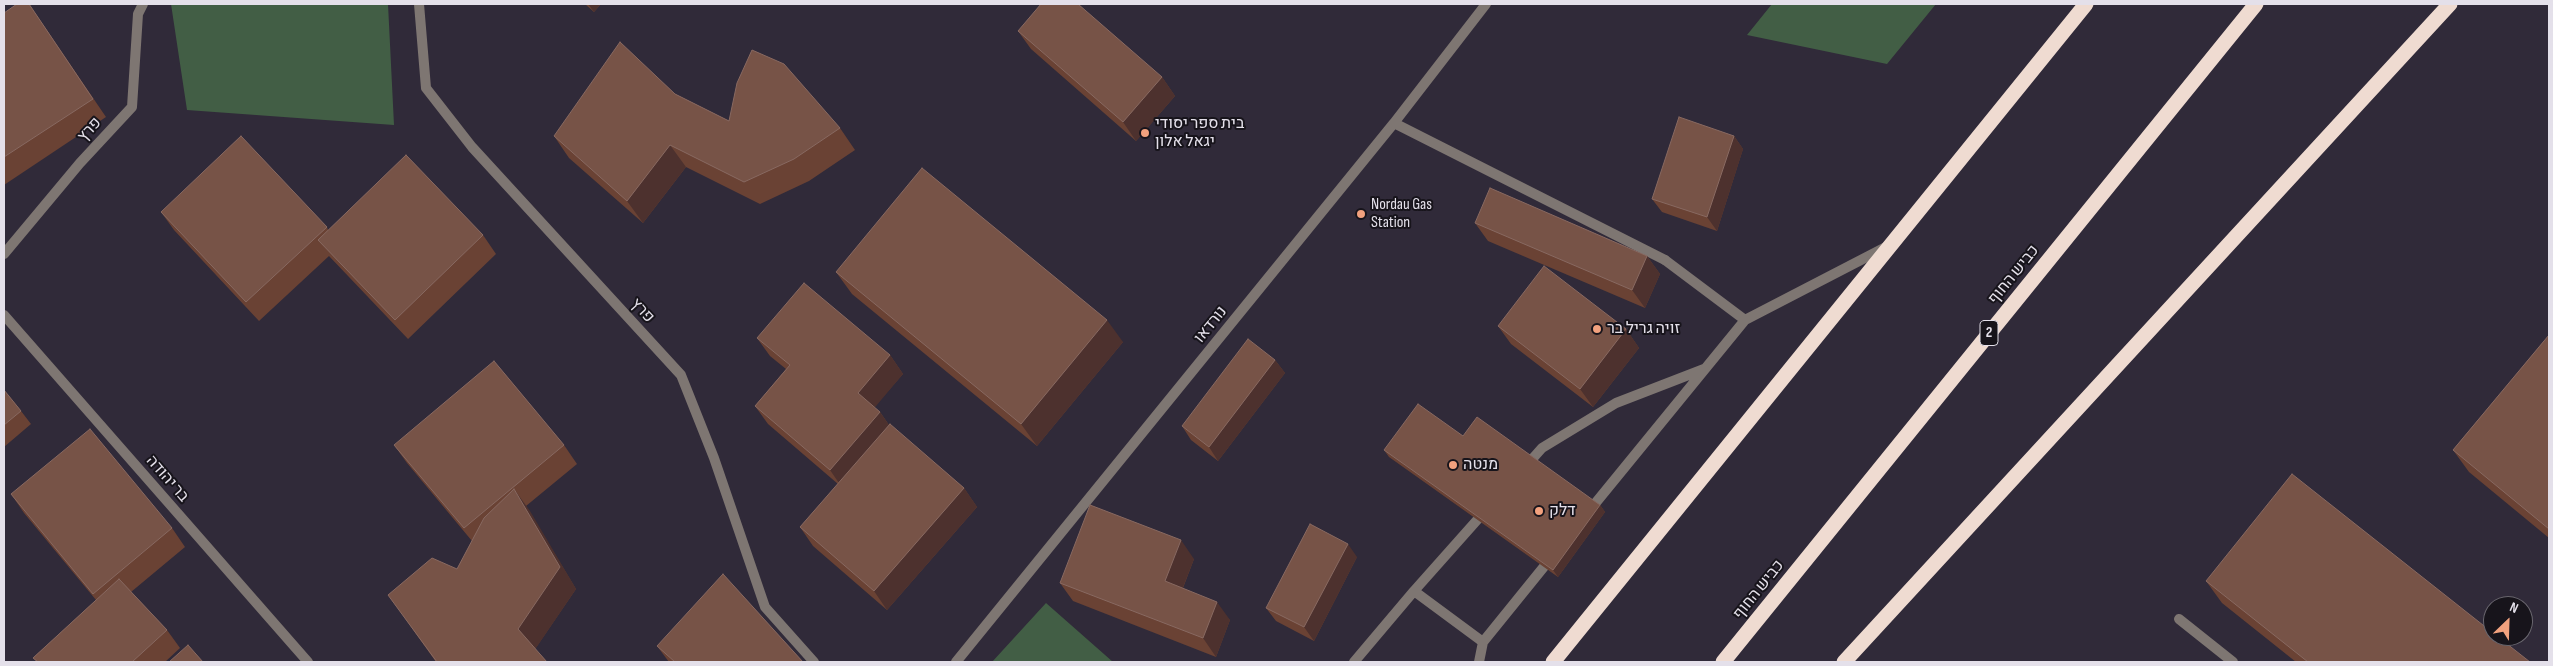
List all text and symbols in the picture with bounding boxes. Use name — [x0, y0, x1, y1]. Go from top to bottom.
street label: פרץ — [74, 114, 106, 146]
place label: בית ספר יסודי יגאל אלון — [1155, 114, 1244, 152]
marker: בית ספר יסודי יגאל אלון — [1139, 127, 1151, 139]
place label: Nordau Gas Station — [1371, 195, 1432, 233]
marker: Nordau Gas Station — [1355, 208, 1367, 220]
street label: כביש החוף — [1984, 242, 2044, 308]
street label: פרץ — [626, 295, 658, 327]
street label: נורדאו — [1190, 303, 1232, 347]
place label: זויה גריל בר — [1607, 319, 1680, 339]
road number: 2 — [1980, 320, 1998, 346]
marker: זויה גריל בר — [1591, 323, 1603, 335]
street label: בר יהודה — [142, 452, 192, 506]
place label: מנטה — [1463, 455, 1498, 475]
marker: מנטה — [1447, 459, 1459, 471]
place label: דלק — [1549, 501, 1576, 521]
marker: דלק — [1533, 505, 1545, 517]
street label: כביש החוף — [1729, 557, 1789, 623]
north arrow — [2483, 596, 2533, 646]
text: N — [2507, 598, 2521, 617]

